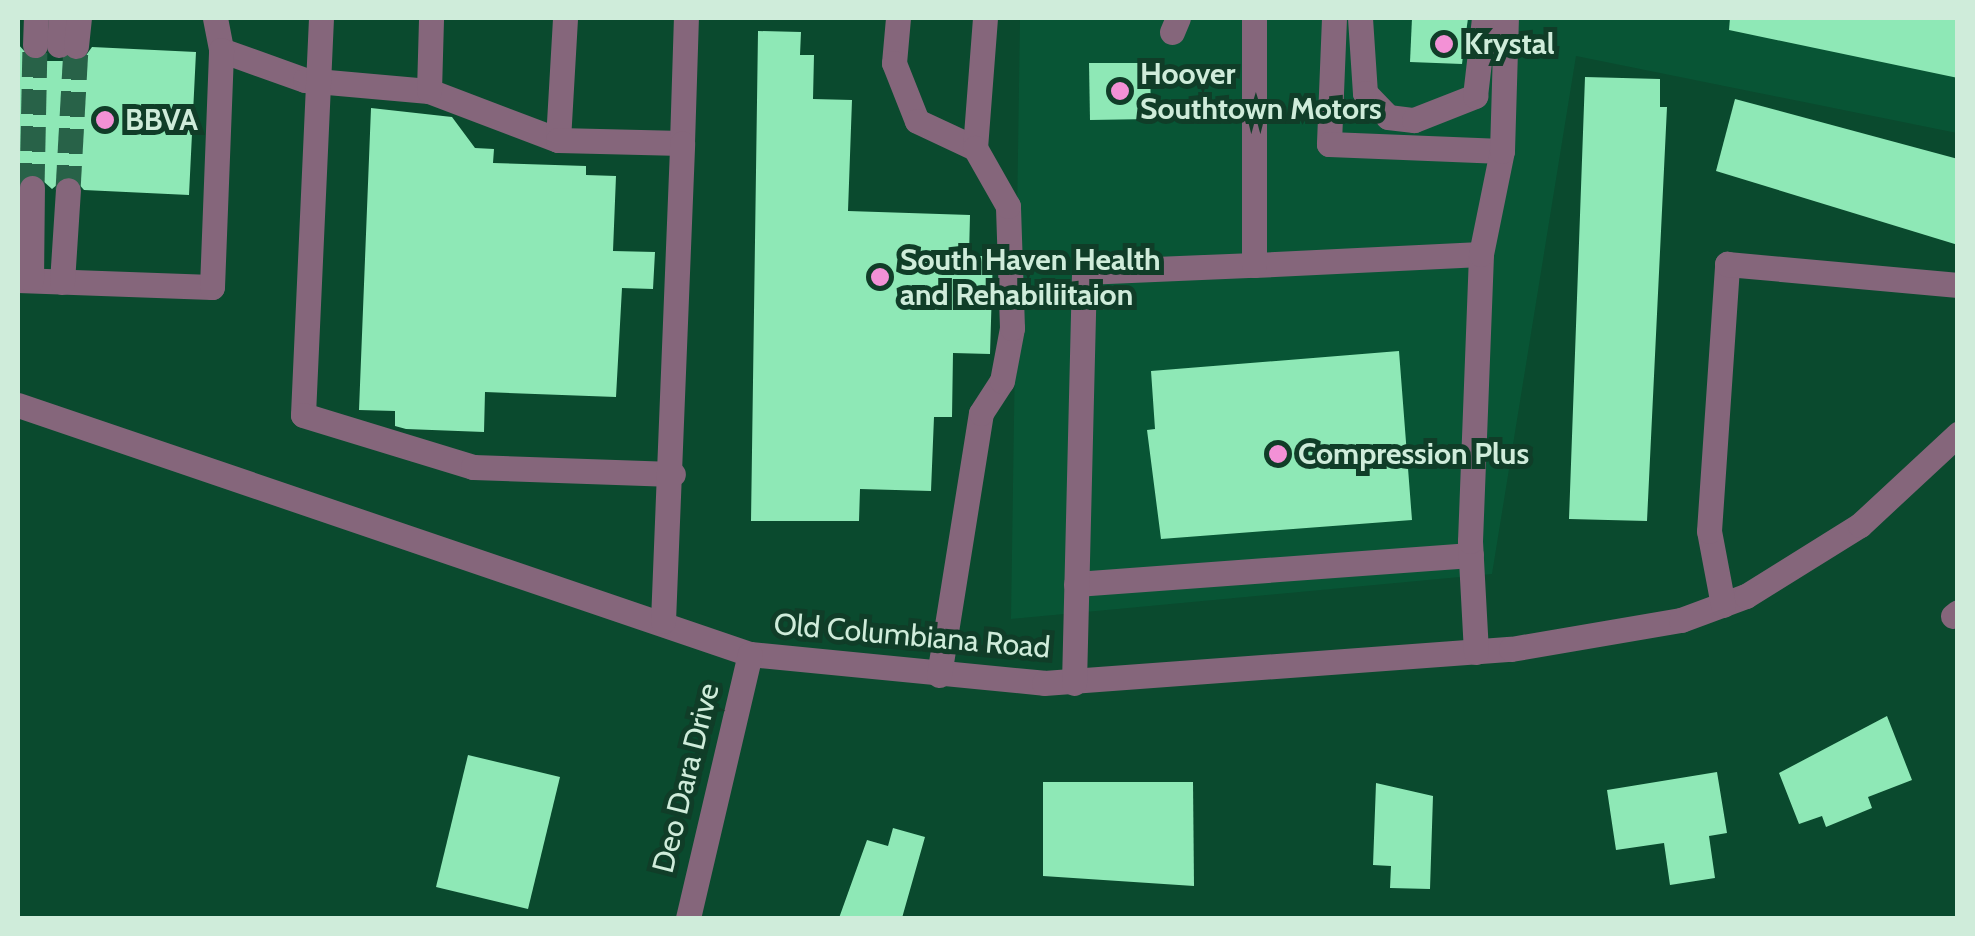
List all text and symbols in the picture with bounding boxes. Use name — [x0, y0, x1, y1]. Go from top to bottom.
place label: Krystal — [1464, 26, 1555, 62]
marker: Krystal — [1433, 33, 1455, 55]
place label: Hoover Southtown Motors — [1140, 56, 1382, 126]
marker: Hoover Southtown Motors — [1109, 80, 1131, 102]
place label: BBVA — [125, 102, 198, 138]
marker: BBVA — [94, 109, 116, 131]
place label: South Haven Health and Rehabiliitaion — [900, 242, 1160, 312]
marker: South Haven Health and Rehabiliitaion — [869, 266, 891, 288]
place label: Compression Plus — [1298, 436, 1529, 472]
marker: Compression Plus — [1267, 443, 1289, 465]
street label: Old Columbiana Road — [772, 606, 1052, 666]
street label: Deo Dara Drive — [645, 680, 727, 876]

